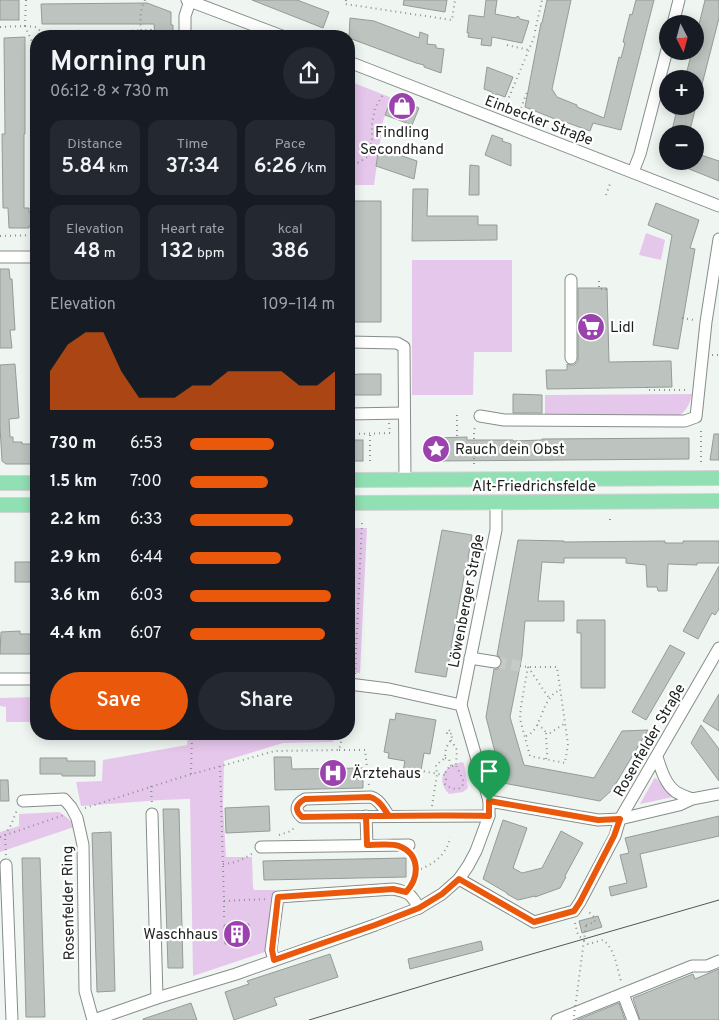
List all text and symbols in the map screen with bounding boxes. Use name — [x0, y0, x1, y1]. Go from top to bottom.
north arrow — [659, 15, 704, 60]
map controls — [659, 15, 704, 170]
text: Morning run — [50, 45, 207, 81]
button: share — [283, 47, 335, 99]
button: + — [659, 70, 704, 115]
text: 06:12 · 8 × 730 m — [50, 82, 169, 102]
shop icon: Findling Secondhand — [387, 91, 417, 121]
street label: Einbecker Straße — [482, 92, 595, 151]
place label: Findling Secondhand — [360, 124, 444, 160]
button: − — [659, 125, 704, 170]
text: Distance — [67, 136, 122, 153]
text: Time — [177, 136, 208, 153]
text: Pace — [275, 136, 306, 153]
text: 5.84 — [61, 153, 106, 180]
text: 37:34 — [165, 153, 220, 180]
text: 6:26 — [254, 153, 297, 180]
text: km — [106, 160, 128, 177]
text: /km — [297, 160, 327, 177]
text: Elevation — [66, 221, 124, 238]
text: Heart rate — [160, 221, 225, 238]
text: kcal — [278, 221, 303, 238]
text: 48 — [74, 238, 100, 265]
text: 132 — [160, 238, 194, 265]
text: 386 — [271, 238, 309, 265]
text: m — [100, 245, 116, 262]
text: bpm — [194, 245, 225, 262]
text: Elevation — [50, 295, 116, 315]
text: 109–114 m — [262, 295, 335, 315]
supermarket icon: Lidl — [576, 312, 606, 342]
place label: Lidl — [610, 319, 635, 338]
text: 730 m — [50, 434, 96, 454]
text: 6:53 — [130, 434, 163, 454]
place icon: Rauch dein Obst — [421, 434, 451, 464]
place label: Rauch dein Obst — [455, 441, 565, 460]
text: 1.5 km — [50, 472, 97, 492]
text: 7:00 — [130, 472, 162, 492]
street label: Alt-Friedrichsfelde — [472, 478, 596, 497]
text: 2.2 km — [50, 510, 100, 530]
text: 6:33 — [130, 510, 162, 530]
street label: Löwenberger Straße — [445, 533, 490, 670]
text: 2.9 km — [50, 548, 101, 568]
text: 6:44 — [130, 548, 163, 568]
text: 3.6 km — [50, 586, 100, 606]
text: 6:03 — [130, 586, 163, 606]
text: 4.4 km — [50, 624, 101, 644]
text: 6:07 — [130, 624, 161, 644]
button: Save — [50, 672, 188, 730]
button: Share — [198, 672, 335, 730]
street label: Rosenfelder Straße — [610, 681, 690, 801]
pin — [468, 750, 510, 801]
icon: arrive — [475, 757, 503, 785]
hospital icon: Ärztehaus — [318, 758, 348, 788]
place label: Ärztehaus — [352, 764, 421, 784]
street label: Rosenfelder Ring — [59, 845, 80, 961]
building icon: Waschhaus — [222, 919, 252, 949]
place label: Waschhaus — [143, 926, 218, 945]

